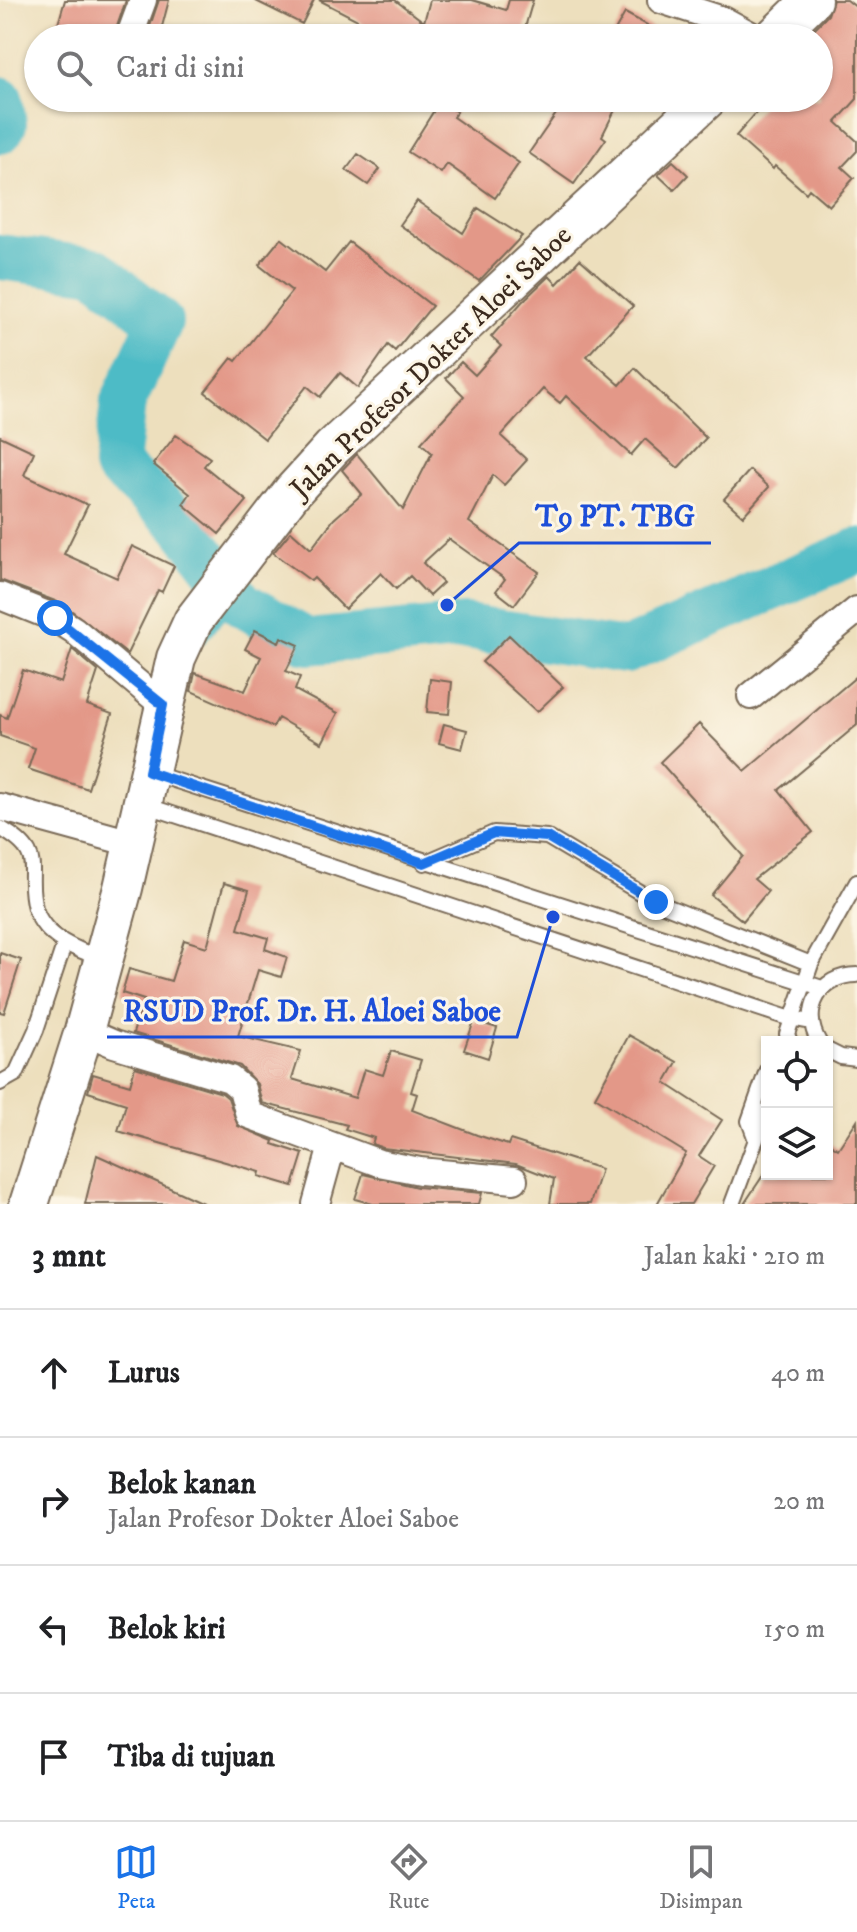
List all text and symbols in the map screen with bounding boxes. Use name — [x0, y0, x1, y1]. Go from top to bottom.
search box — [24, 24, 833, 112]
icon: search — [52, 46, 96, 90]
text: Cari di sini — [116, 50, 244, 87]
street label: Jalan Profesor Dokter Aloei Saboe — [281, 218, 579, 508]
callout: T9 PT. TBG — [519, 489, 711, 543]
text: T9 PT. TBG — [534, 499, 695, 536]
route start — [37, 600, 73, 636]
route end — [638, 884, 674, 920]
callout: RSUD Prof. Dr. H. Aloei Saboe — [107, 983, 517, 1037]
text: RSUD Prof. Dr. H. Aloei Saboe — [123, 994, 502, 1031]
map controls — [761, 1036, 833, 1180]
button: locate — [761, 1036, 833, 1108]
button: layers — [761, 1108, 833, 1180]
text: 3 mnt — [32, 1235, 106, 1277]
text: Jalan kaki · 210 m — [644, 1240, 825, 1273]
icon: ahead — [32, 1351, 76, 1395]
text: Lurus — [108, 1355, 180, 1392]
text: 40 m — [771, 1357, 825, 1390]
text: Belok kanan — [108, 1466, 256, 1503]
icon: right — [32, 1479, 76, 1523]
text: 20 m — [773, 1485, 825, 1518]
text: Jalan Profesor Dokter Aloei Saboe — [108, 1503, 459, 1536]
icon: left — [32, 1607, 76, 1651]
text: Belok kiri — [108, 1611, 226, 1648]
text: 150 m — [764, 1613, 825, 1646]
icon: arrive — [32, 1735, 76, 1779]
text: Tiba di tujuan — [108, 1739, 275, 1776]
tab: Peta — [114, 1840, 158, 1915]
tab: Rute — [387, 1840, 431, 1915]
tab: Disimpan — [659, 1840, 743, 1915]

